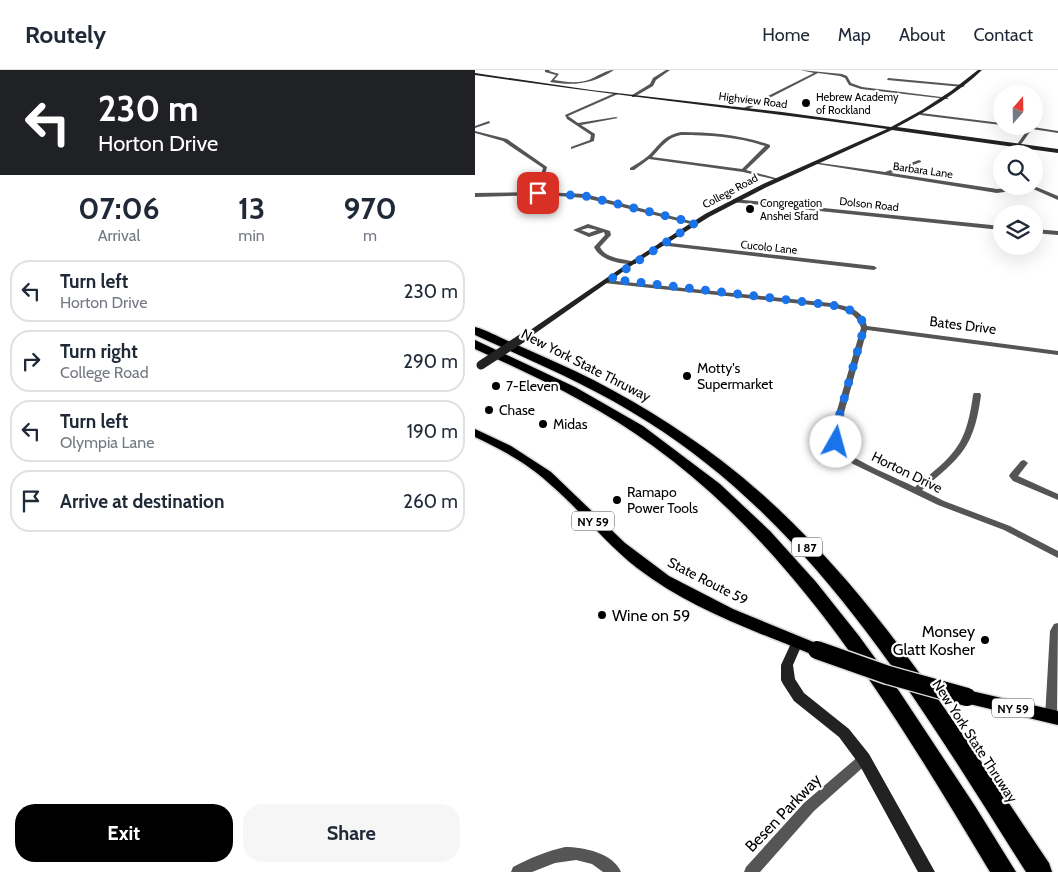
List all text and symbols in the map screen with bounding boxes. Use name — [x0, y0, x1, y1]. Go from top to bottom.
text: Routely — [25, 20, 106, 49]
text: Home — [762, 24, 810, 46]
text: Map — [838, 24, 871, 46]
text: About — [899, 24, 945, 46]
text: Contact — [973, 24, 1033, 46]
north arrow — [993, 85, 1043, 135]
map controls — [993, 85, 1043, 255]
text: 230 m — [98, 87, 198, 130]
street label: Highview Road — [718, 89, 788, 111]
icon: left — [15, 90, 80, 155]
place label: Hebrew Academy of Rockland — [816, 90, 899, 117]
marker: Hebrew Academy of Rockland — [800, 97, 812, 109]
text: Horton Drive — [98, 130, 218, 157]
button: search — [993, 145, 1043, 195]
street label: Barbara Lane — [892, 159, 954, 181]
street label: College Road — [700, 171, 760, 211]
pin — [517, 172, 559, 214]
icon: arrive — [524, 179, 552, 207]
text: 07:06 — [78, 190, 160, 227]
text: 13 — [238, 190, 265, 227]
text: 970 — [344, 190, 397, 227]
street label: Dolson Road — [839, 194, 899, 214]
place label: Congregation Anshei Sfard — [760, 196, 822, 223]
marker: Congregation Anshei Sfard — [744, 203, 756, 215]
button: layers — [993, 205, 1043, 255]
text: Arrival — [98, 226, 140, 245]
text: min — [238, 226, 265, 245]
text: m — [363, 226, 377, 245]
street label: Cucolo Lane — [740, 237, 798, 257]
text: Turn left — [60, 270, 128, 293]
icon: left — [17, 277, 45, 305]
text: 230 m — [404, 280, 458, 303]
text: Horton Drive — [60, 293, 148, 312]
street label: Bates Drive — [929, 312, 997, 338]
street label: New York State Thruway — [518, 325, 654, 405]
text: Turn right — [60, 340, 138, 363]
icon: right — [17, 347, 45, 375]
text: 290 m — [403, 350, 458, 373]
place label: Motty's Supermarket — [697, 359, 773, 393]
text: College Road — [60, 363, 149, 382]
marker: Motty's Supermarket — [681, 370, 693, 382]
place label: 7-Eleven — [506, 377, 559, 395]
marker: 7-Eleven — [490, 380, 502, 392]
place label: Chase — [499, 401, 535, 419]
marker: Chase — [483, 404, 495, 416]
text: Turn left — [60, 410, 128, 433]
place label: Midas — [553, 415, 588, 433]
position arrow — [809, 415, 861, 467]
icon: left — [17, 417, 45, 445]
marker: Midas — [537, 418, 549, 430]
text: 190 m — [407, 420, 458, 443]
text: Olympia Lane — [60, 433, 154, 452]
street label: Horton Drive — [869, 447, 945, 497]
place label: Ramapo Power Tools — [627, 483, 698, 517]
icon: arrive — [17, 487, 45, 515]
text: Arrive at destination — [60, 490, 224, 513]
text: 260 m — [403, 490, 458, 513]
marker: Ramapo Power Tools — [611, 494, 623, 506]
road number: NY 59 — [572, 512, 614, 531]
road number: I 87 — [792, 538, 822, 557]
street label: State Route 59 — [665, 553, 751, 609]
place label: Wine on 59 — [612, 606, 690, 625]
marker: Wine on 59 — [596, 609, 608, 621]
place label: Monsey Glatt Kosher — [893, 622, 976, 659]
marker: Monsey Glatt Kosher — [979, 634, 991, 646]
street label: New York State Thruway — [929, 676, 1021, 806]
road number: NY 59 — [992, 698, 1034, 718]
street label: Besen Parkway — [741, 770, 825, 856]
button: Exit — [15, 804, 233, 862]
button: Share — [243, 804, 460, 862]

